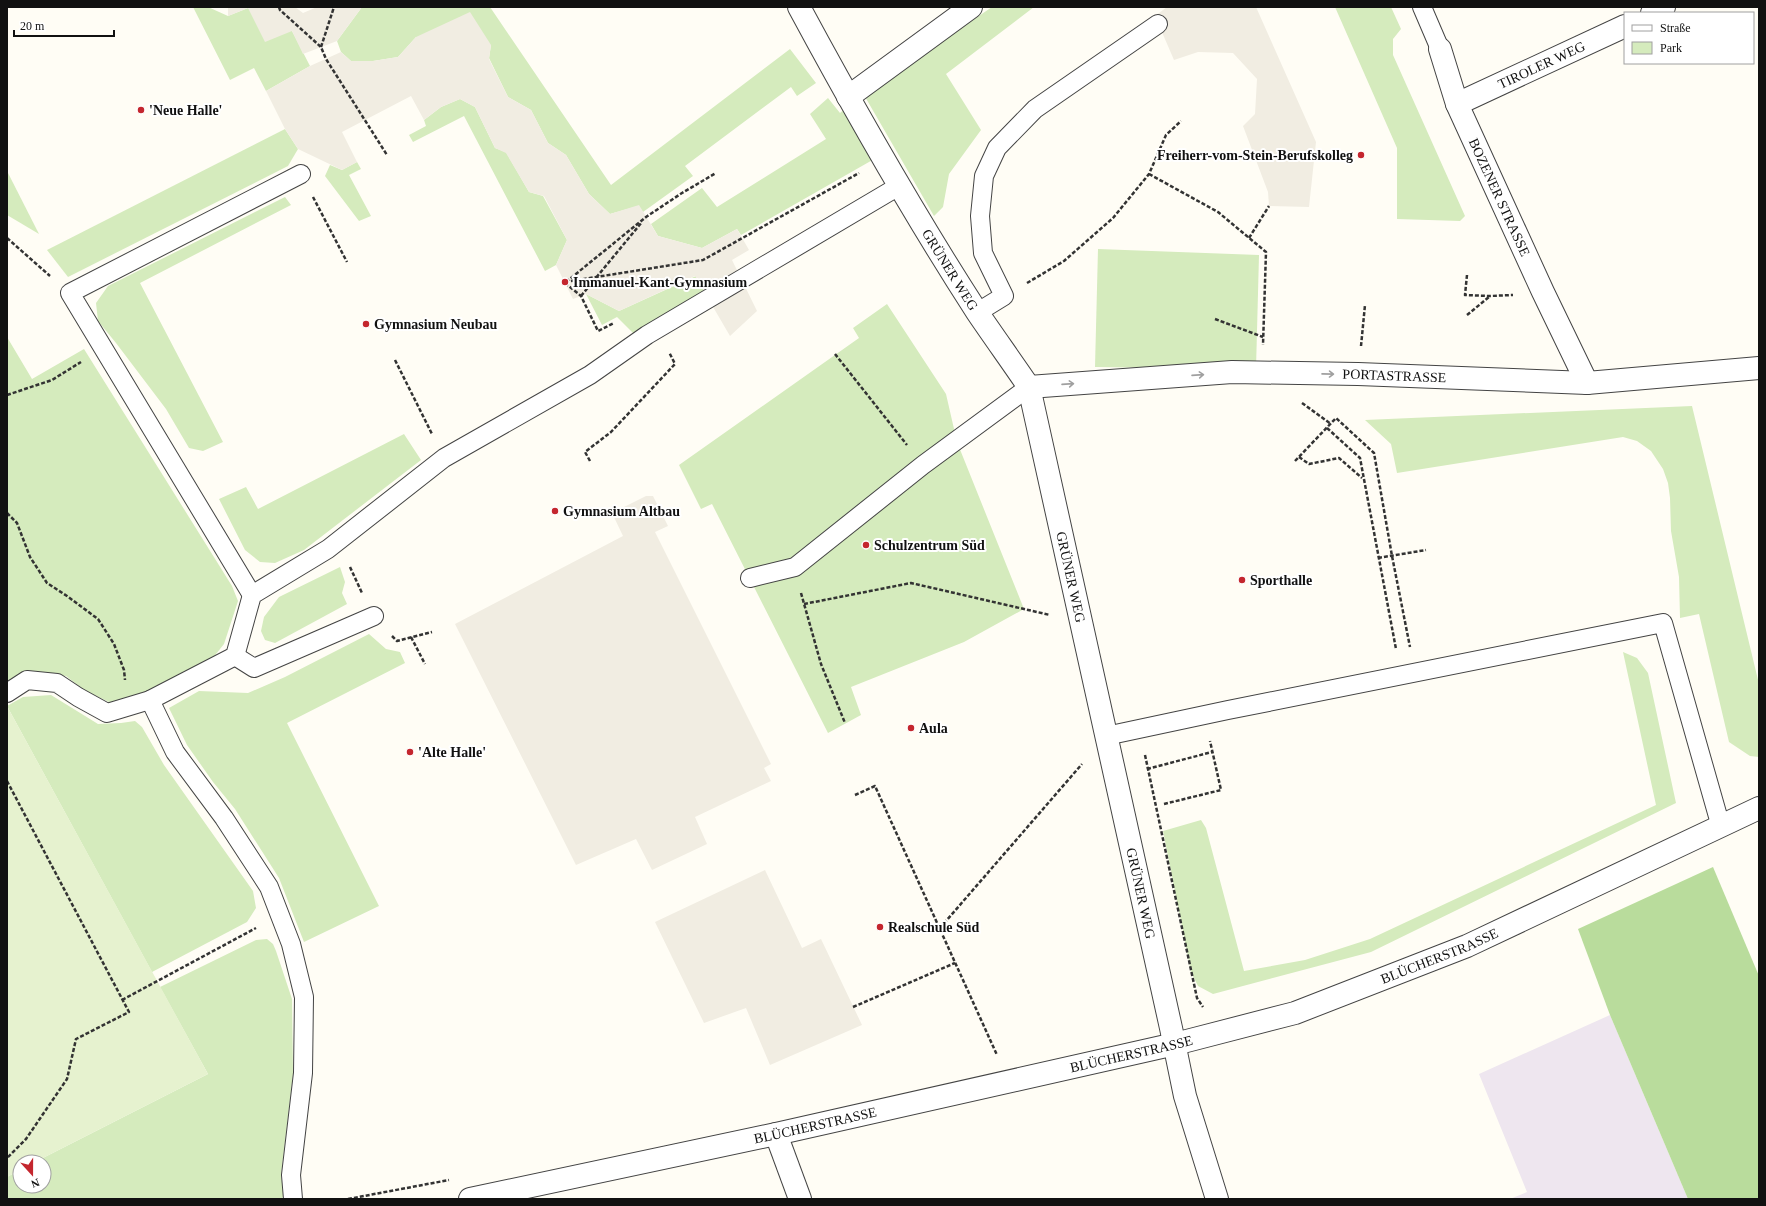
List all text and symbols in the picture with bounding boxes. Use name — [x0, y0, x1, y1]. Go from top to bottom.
scale bar — [14, 12, 114, 38]
legend — [1624, 12, 1754, 64]
text: 20 m — [20, 19, 45, 33]
text: Straße — [1660, 21, 1691, 35]
street label: TIROLER WEG — [1496, 39, 1587, 92]
text: Park — [1660, 41, 1682, 55]
place label: 'Neue Halle' — [149, 103, 223, 118]
marker: 'Neue Halle' — [136, 105, 146, 115]
street label: BOZENER STRASSE — [1466, 136, 1533, 259]
place label: Freiherr-vom-Stein-Berufskolleg — [1157, 148, 1353, 163]
marker: Freiherr-vom-Stein-Berufskolleg — [1356, 150, 1366, 160]
street label: GRÜNER WEG — [919, 226, 981, 313]
place label: Immanuel-Kant-Gymnasium — [573, 275, 748, 290]
marker: Immanuel-Kant-Gymnasium — [560, 277, 570, 287]
place label: Gymnasium Neubau — [374, 317, 498, 332]
marker: Gymnasium Neubau — [361, 319, 371, 329]
street label: PORTASTRASSE — [1342, 367, 1447, 385]
one-way arrow — [1321, 370, 1334, 378]
one-way arrow — [1191, 371, 1204, 378]
one-way arrow — [1061, 380, 1074, 387]
place label: Gymnasium Altbau — [563, 504, 680, 519]
marker: Gymnasium Altbau — [550, 506, 560, 516]
street label: GRÜNER WEG — [1053, 530, 1088, 624]
place label: Schulzentrum Süd — [874, 538, 985, 553]
marker: Schulzentrum Süd — [861, 540, 871, 550]
place label: Sporthalle — [1250, 573, 1312, 588]
marker: Sporthalle — [1237, 575, 1247, 585]
place label: Aula — [919, 721, 948, 736]
marker: Aula — [906, 723, 916, 733]
place label: 'Alte Halle' — [418, 745, 486, 760]
marker: 'Alte Halle' — [405, 747, 415, 757]
street label: GRÜNER WEG — [1123, 846, 1158, 940]
place label: Realschule Süd — [888, 920, 980, 935]
marker: Realschule Süd — [875, 922, 885, 932]
street label: BLÜCHERSTRASSE — [1379, 925, 1501, 987]
street label: BLÜCHERSTRASSE — [1069, 1033, 1194, 1075]
street label: BLÜCHERSTRASSE — [753, 1105, 878, 1147]
north arrow — [12, 1154, 52, 1194]
text: N — [30, 1176, 41, 1190]

